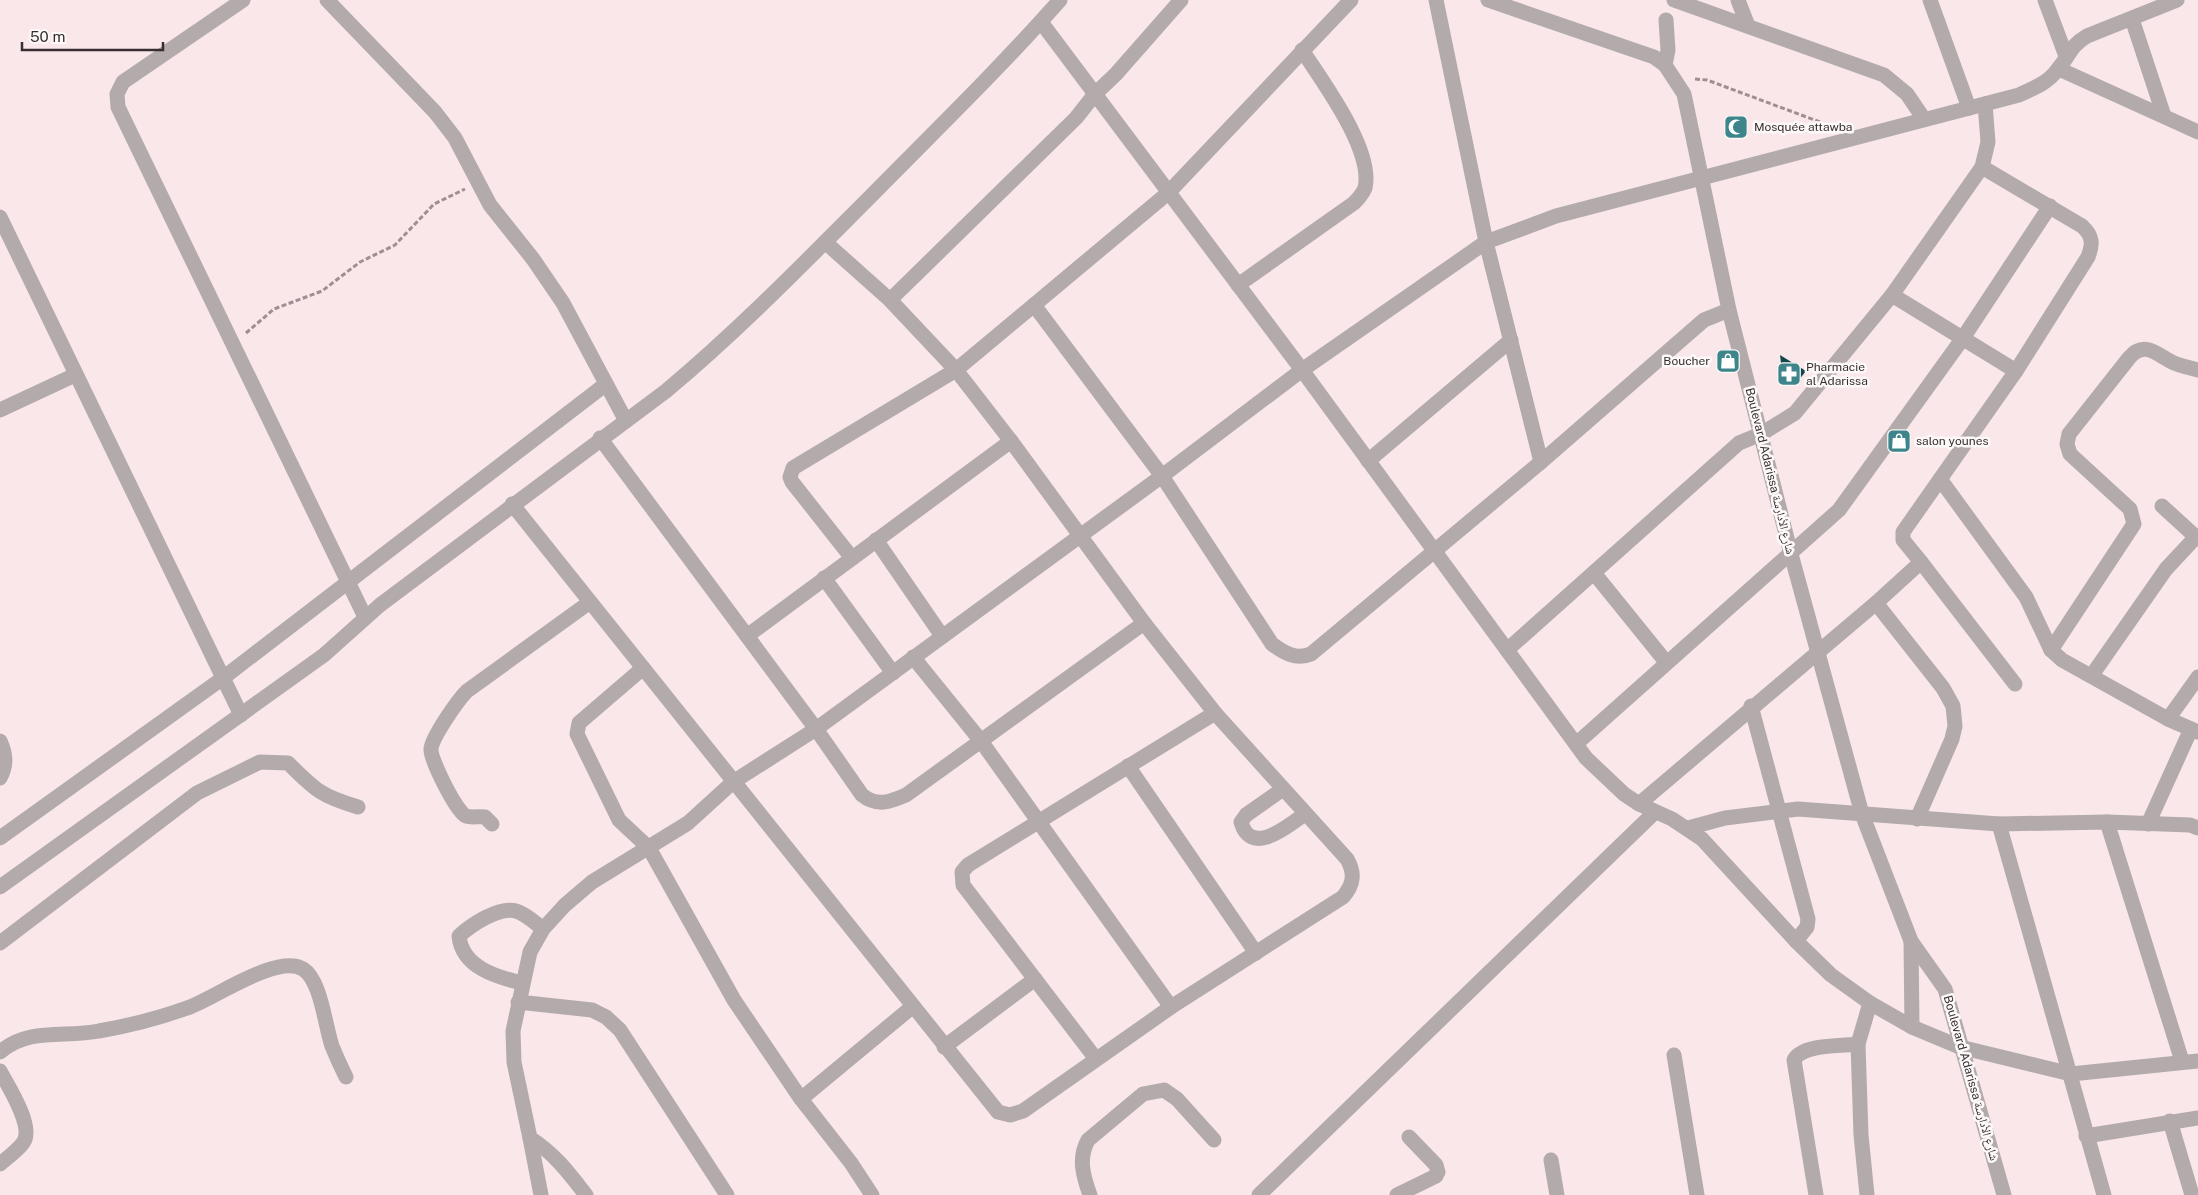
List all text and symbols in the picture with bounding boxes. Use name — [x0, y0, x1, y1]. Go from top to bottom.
scale bar — [22, 20, 164, 52]
text: 50 m — [30, 28, 65, 45]
mosque icon: Mosquée attawba — [1723, 114, 1749, 140]
place label: Mosquée attawba — [1754, 120, 1853, 134]
shop icon: Boucher — [1715, 348, 1741, 374]
place label: Boucher — [1663, 354, 1710, 368]
place label: Pharmacie al Adarissa — [1806, 360, 1868, 388]
pharmacy icon: Pharmacie al Adarissa — [1776, 361, 1802, 387]
street label: Boulevard Adarissa شارع الأدارسة — [1742, 386, 1798, 556]
shop icon: salon younes — [1886, 428, 1912, 454]
place label: salon younes — [1916, 434, 1988, 448]
street label: Boulevard Adarissa شارع الأدارسة — [1940, 994, 2001, 1163]

